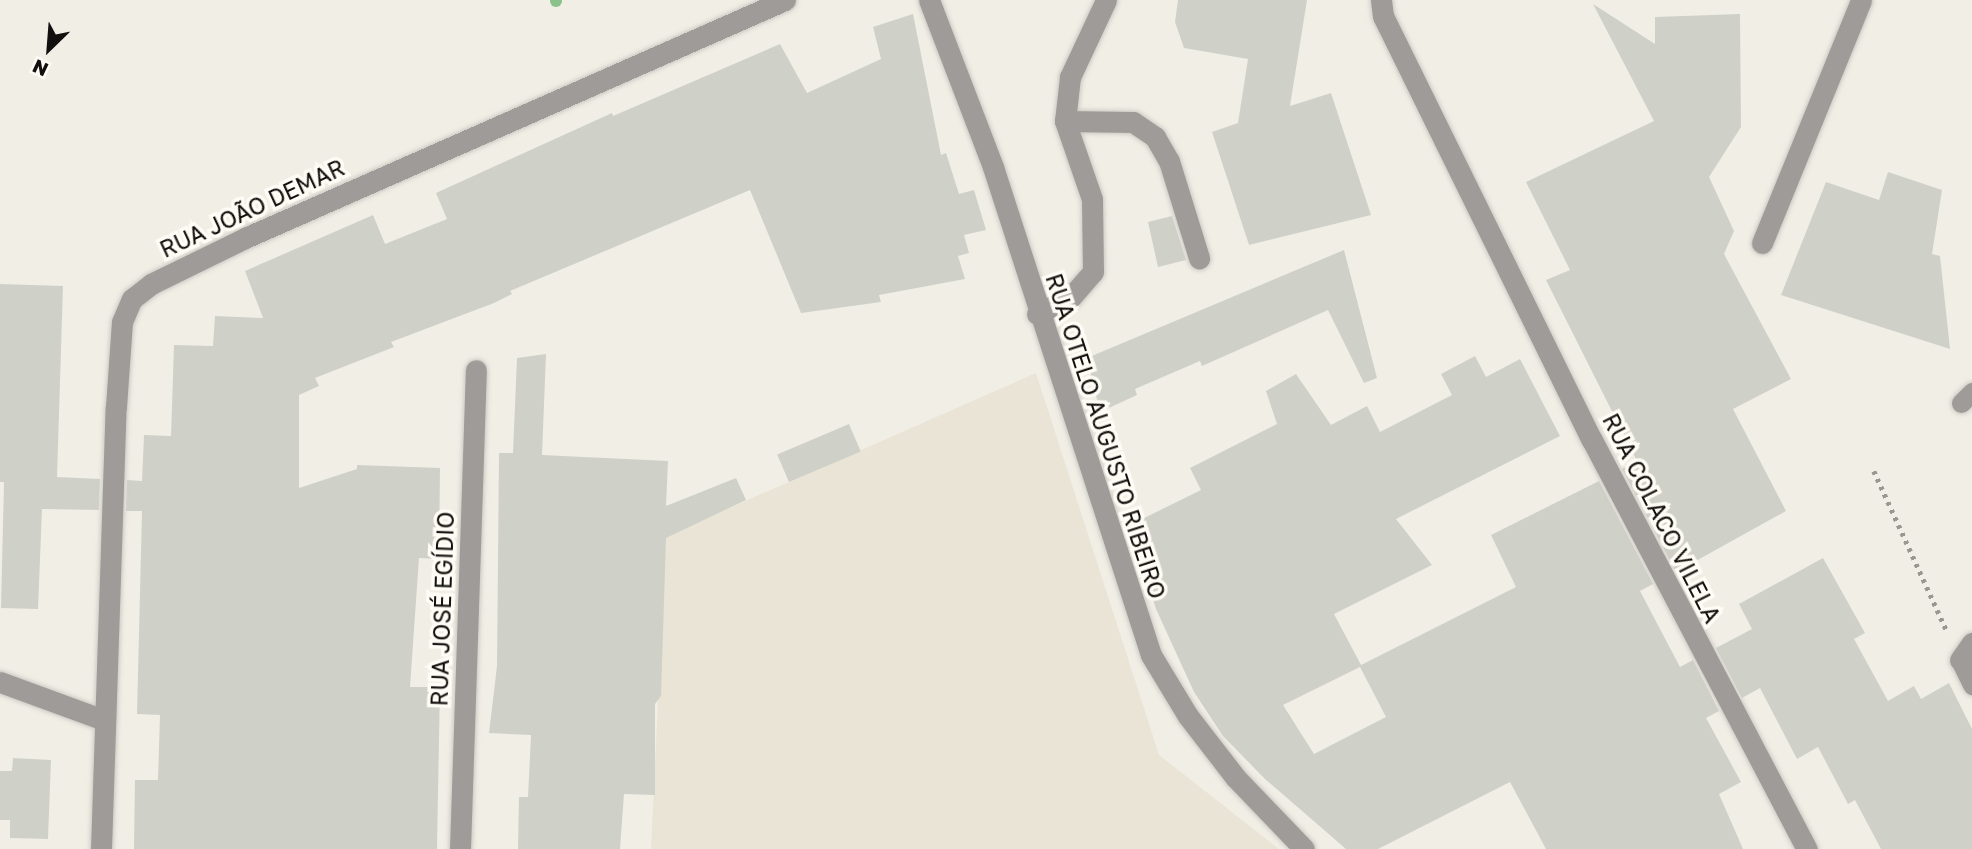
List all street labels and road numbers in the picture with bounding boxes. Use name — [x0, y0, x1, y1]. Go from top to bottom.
street label: RUA JOÃO DEMAR — [155, 153, 349, 263]
street label: RUA OTELO AUGUSTO RIBEIRO — [1040, 270, 1172, 602]
street label: RUA COLACO VILELA — [1597, 409, 1727, 627]
street label: RUA JOSÉ EGÍDIO — [425, 511, 459, 707]

